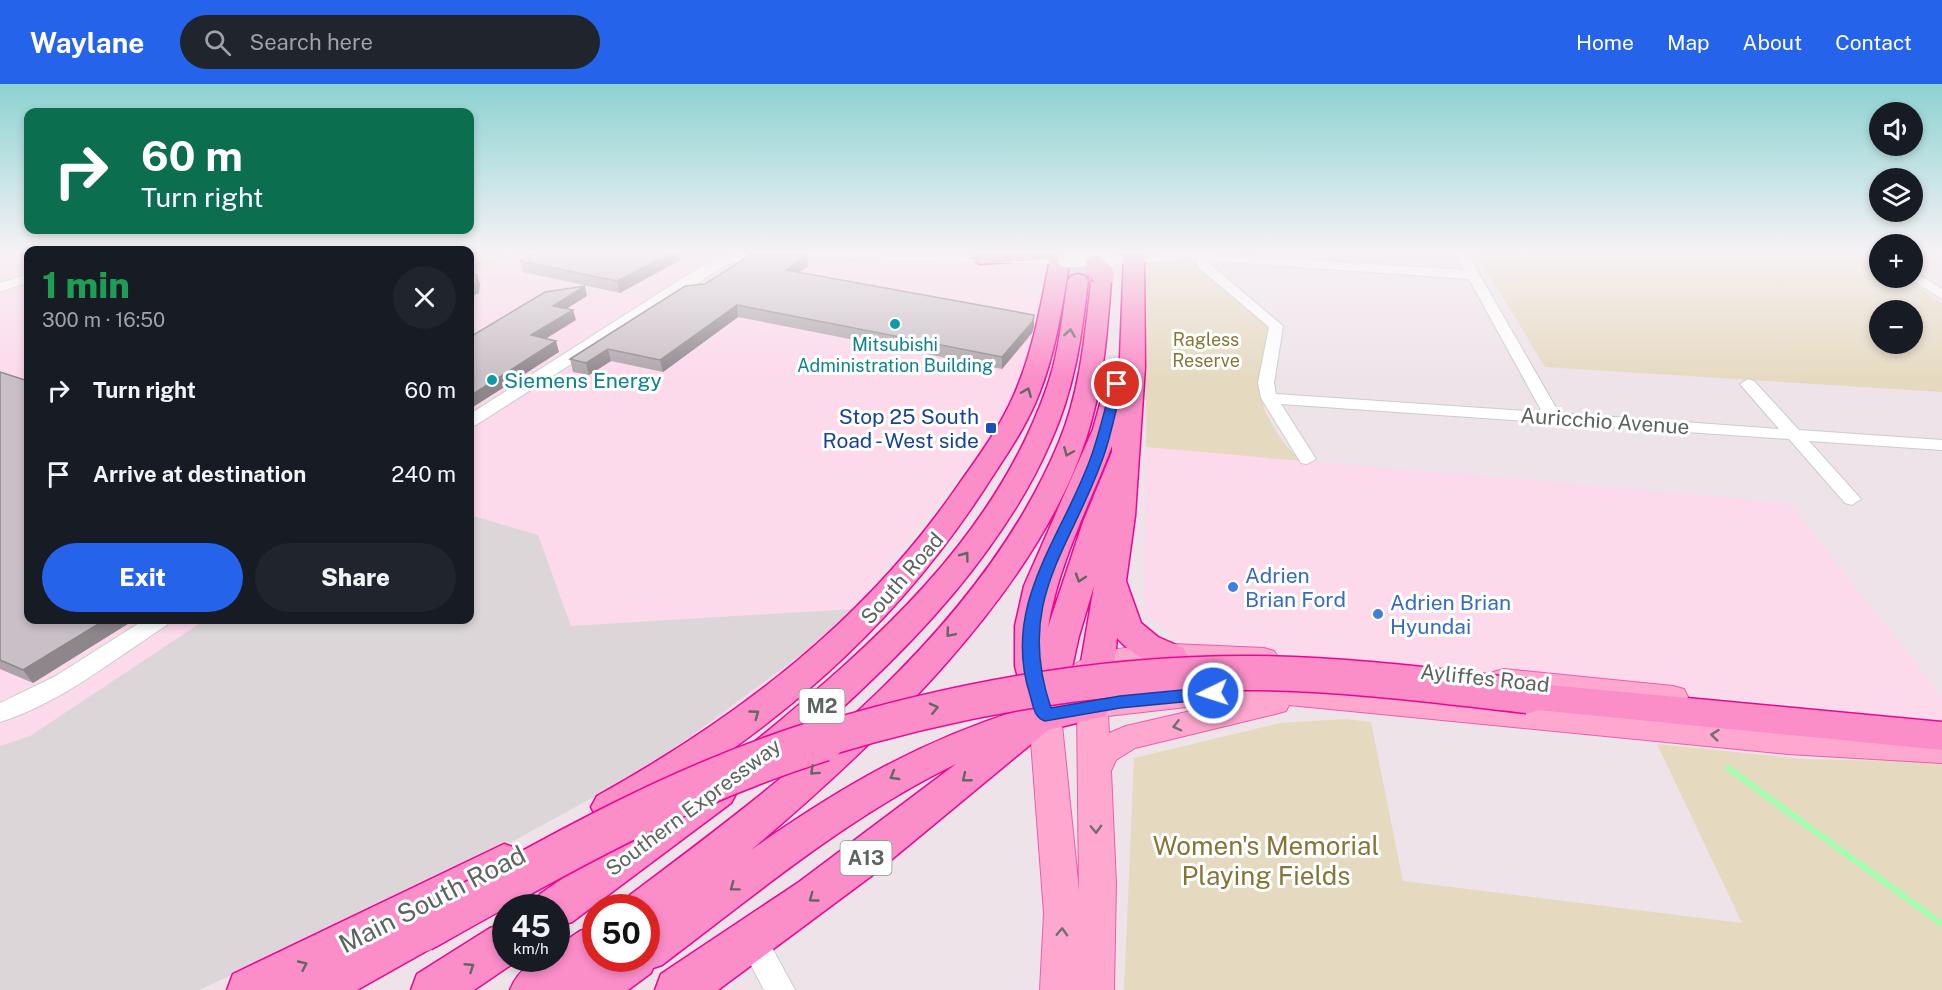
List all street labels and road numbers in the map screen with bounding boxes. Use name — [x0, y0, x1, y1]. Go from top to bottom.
street label: Auricchio Avenue — [1520, 403, 1690, 439]
street label: South Road — [855, 527, 949, 629]
street label: Ayliffes Road — [1419, 659, 1551, 697]
road number: M2 — [800, 689, 844, 723]
street label: Southern Expressway — [601, 733, 785, 881]
street label: Main South Road — [333, 839, 531, 959]
road number: A13 — [840, 841, 892, 875]

